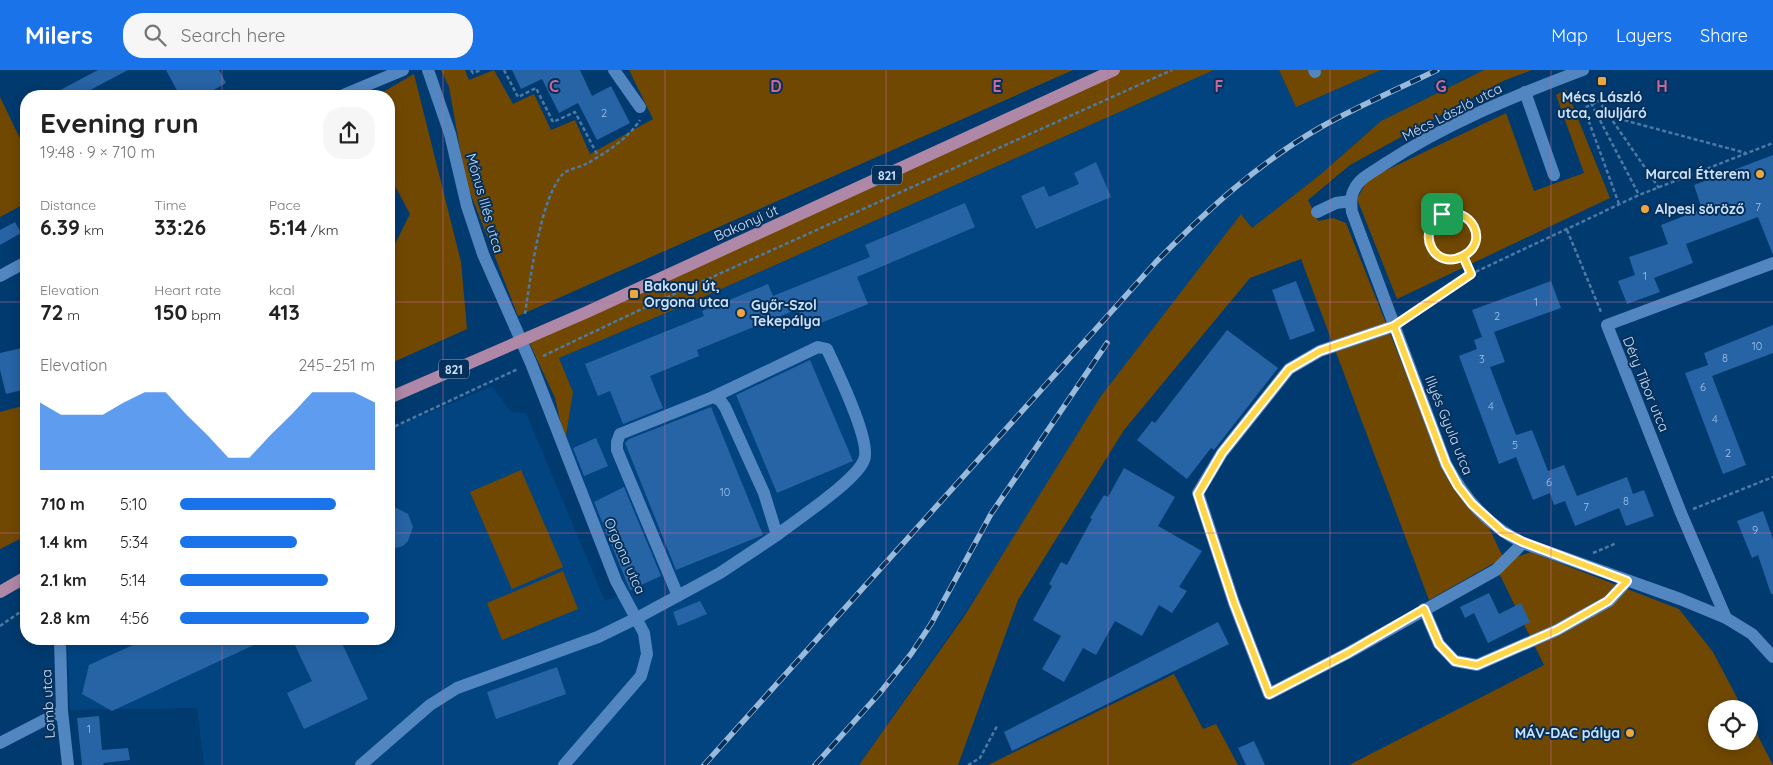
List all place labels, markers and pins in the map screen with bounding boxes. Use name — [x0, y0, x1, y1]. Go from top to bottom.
marker: Mécs László utca, aluljáró — [1596, 75, 1608, 87]
place label: Mécs László utca, aluljáró — [1557, 88, 1647, 122]
place label: Marcal Étterem — [1646, 165, 1750, 183]
marker: Marcal Étterem — [1754, 168, 1766, 180]
pin — [1421, 193, 1463, 235]
place label: Alpesi söröző — [1655, 200, 1745, 218]
marker: Alpesi söröző — [1639, 203, 1651, 215]
place label: Bakonyi út, Orgona utca — [644, 277, 729, 311]
marker: Bakonyi út, Orgona utca — [628, 288, 640, 300]
place label: Győr-Szol Tekepálya — [751, 296, 820, 330]
marker: Győr-Szol Tekepálya — [735, 307, 747, 319]
place label: MÁV-DAC pálya — [1515, 724, 1620, 742]
marker: MÁV-DAC pálya — [1624, 727, 1636, 739]

